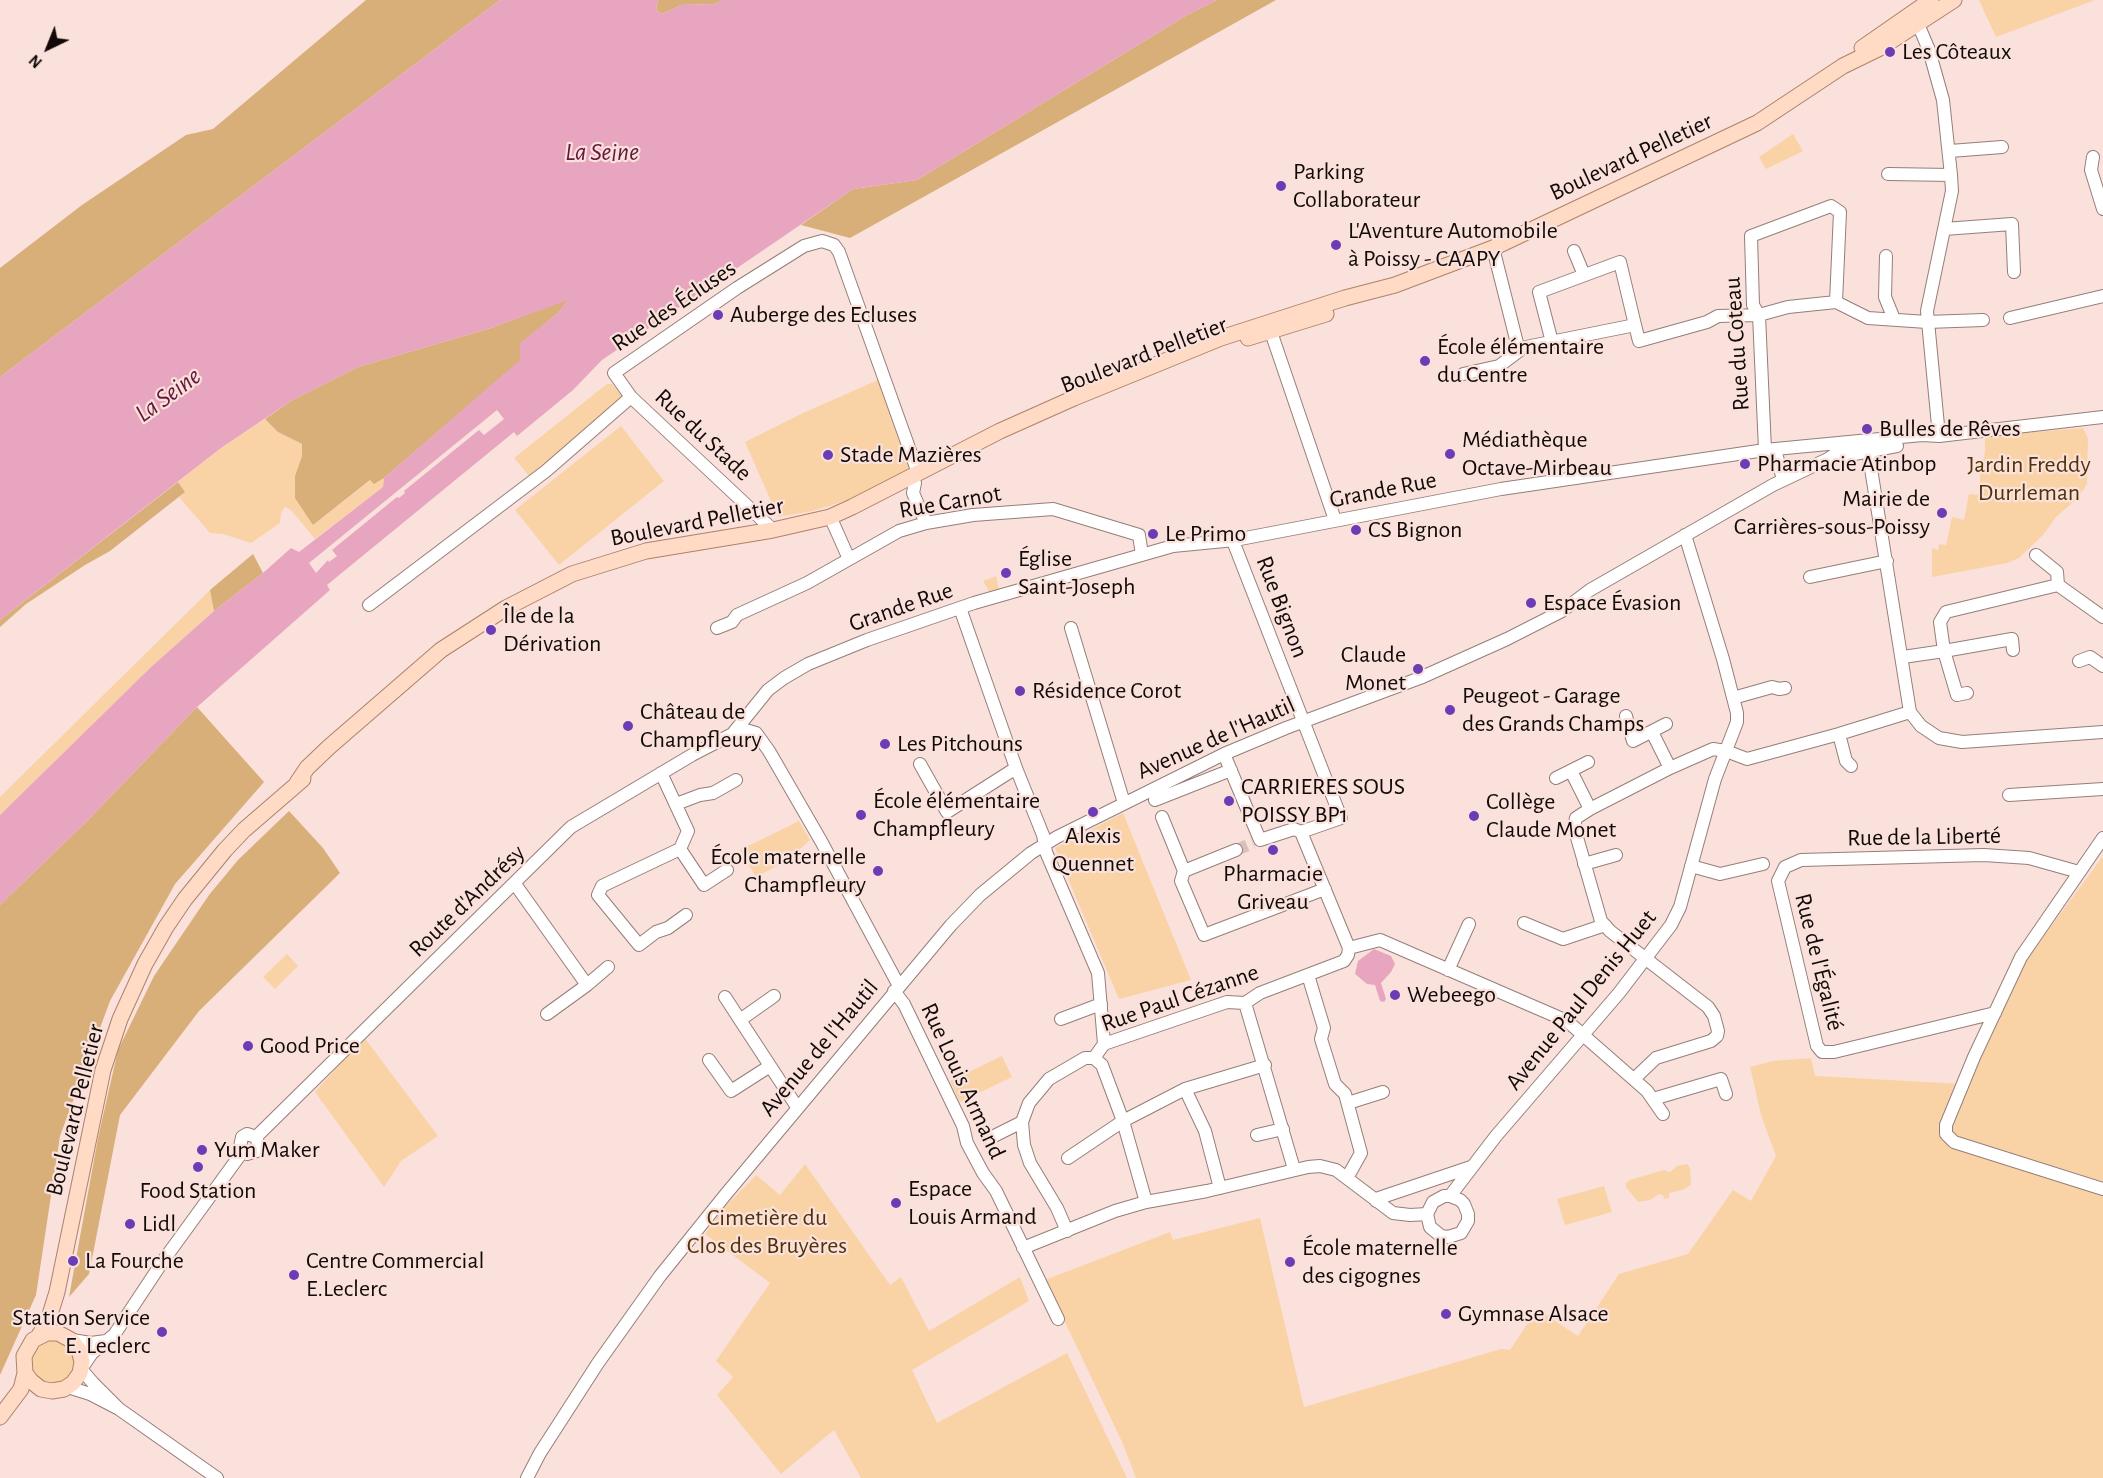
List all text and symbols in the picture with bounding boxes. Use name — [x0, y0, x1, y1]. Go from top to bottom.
north arrow — [18, 18, 78, 78]
place label: Les Côteaux — [1902, 38, 2011, 66]
marker: Les Côteaux — [1883, 45, 1897, 59]
text: N — [26, 52, 45, 71]
street label: Boulevard Pelletier — [1545, 107, 1717, 207]
water label: La Seine — [565, 136, 639, 168]
place label: Parking Collaborateur — [1293, 158, 1420, 214]
marker: Parking Collaborateur — [1274, 179, 1288, 193]
place label: L'Aventure Automobile à Poissy - CAAPY — [1348, 217, 1558, 273]
marker: L'Aventure Automobile à Poissy - CAAPY — [1329, 238, 1343, 252]
street label: Rue des Écluses — [606, 254, 742, 358]
street label: Rue du Coteau — [1718, 276, 1756, 412]
place label: Auberge des Ecluses — [730, 301, 917, 329]
marker: Auberge des Ecluses — [711, 308, 725, 322]
street label: Boulevard Pelletier — [1057, 310, 1231, 400]
place label: École élémentaire du Centre — [1437, 333, 1604, 389]
marker: École élémentaire du Centre — [1418, 354, 1432, 368]
water label: La Seine — [129, 361, 207, 429]
street label: Rue du Stade — [648, 383, 758, 487]
place label: Bulles de Rêves — [1879, 415, 2021, 443]
marker: Bulles de Rêves — [1860, 422, 1874, 436]
place label: Médiathèque Octave-Mirbeau — [1462, 426, 1612, 482]
place label: Stade Mazières — [840, 441, 982, 469]
marker: Médiathèque Octave-Mirbeau — [1443, 447, 1457, 461]
marker: Stade Mazières — [821, 448, 835, 462]
place label: Pharmacie Atinbop — [1757, 450, 1936, 478]
park label: Jardin Freddy Durrleman — [1967, 451, 2091, 507]
marker: Pharmacie Atinbop — [1738, 457, 1752, 471]
street label: Grande Rue — [1327, 466, 1439, 514]
street label: Rue Carnot — [897, 479, 1003, 525]
place label: Mairie de Carrières-sous-Poissy — [1734, 485, 1930, 541]
street label: Boulevard Pelletier — [608, 491, 786, 553]
marker: Mairie de Carrières-sous-Poissy — [1935, 506, 1949, 520]
place label: CS Bignon — [1368, 516, 1462, 544]
place label: Le Primo — [1165, 520, 1246, 548]
marker: CS Bignon — [1349, 523, 1363, 537]
marker: Le Primo — [1146, 527, 1160, 541]
place label: Église Saint-Joseph — [1018, 545, 1135, 601]
street label: Rue Bignon — [1249, 552, 1315, 662]
marker: Église Saint-Joseph — [999, 566, 1013, 580]
street label: Grande Rue — [845, 576, 957, 638]
place label: Espace Évasion — [1543, 589, 1681, 617]
marker: Espace Évasion — [1524, 596, 1538, 610]
place label: Île de la Dérivation — [503, 602, 601, 658]
marker: Île de la Dérivation — [484, 623, 498, 637]
place label: Claude Monet — [1341, 641, 1406, 697]
marker: Claude Monet — [1411, 662, 1425, 676]
place label: Résidence Corot — [1032, 677, 1181, 705]
place label: Peugeot - Garage des Grands Champs — [1462, 682, 1644, 738]
marker: Résidence Corot — [1013, 684, 1027, 698]
street label: Avenue de l'Hautil — [1133, 690, 1299, 786]
place label: Château de Champfleury — [640, 698, 762, 754]
marker: Peugeot - Garage des Grands Champs — [1443, 703, 1457, 717]
marker: Château de Champfleury — [621, 719, 635, 733]
place label: Les Pitchouns — [897, 730, 1023, 758]
marker: Les Pitchouns — [878, 737, 892, 751]
place label: CARRIERES SOUS POISSY BP1 — [1241, 773, 1405, 829]
place label: École élémentaire Champfleury — [873, 787, 1040, 843]
place label: Collège Claude Monet — [1486, 788, 1616, 844]
marker: CARRIERES SOUS POISSY BP1 — [1222, 794, 1236, 808]
marker: Alexis Quennet — [1086, 805, 1100, 819]
marker: École élémentaire Champfleury — [854, 808, 868, 822]
marker: Collège Claude Monet — [1467, 809, 1481, 823]
street label: Rue de la Liberté — [1847, 821, 2001, 853]
place label: Alexis Quennet — [1052, 822, 1134, 878]
street label: Route d'Andrésy — [403, 838, 531, 964]
place label: École maternelle Champfleury — [710, 843, 866, 899]
marker: Pharmacie Griveau — [1266, 843, 1280, 857]
place label: Pharmacie Griveau — [1223, 860, 1323, 916]
marker: École maternelle Champfleury — [871, 864, 885, 878]
street label: Rue de l'Égalité — [1788, 890, 1850, 1034]
street label: Avenue Paul Denis Huet — [1499, 904, 1663, 1096]
street label: Rue Paul Cézanne — [1098, 958, 1262, 1038]
street label: Avenue de l'Hautil — [753, 974, 885, 1122]
place label: Webeego — [1407, 981, 1496, 1009]
marker: Webeego — [1388, 988, 1402, 1002]
street label: Rue Louis Armand — [914, 998, 1012, 1164]
street label: Boulevard Pelletier — [40, 1021, 110, 1199]
place label: Good Price — [260, 1032, 360, 1060]
marker: Good Price — [241, 1039, 255, 1053]
place label: Yum Maker — [214, 1136, 319, 1164]
marker: Yum Maker — [195, 1143, 209, 1157]
marker: Food Station — [191, 1160, 205, 1174]
place label: Espace Louis Armand — [908, 1175, 1037, 1231]
place label: Food Station — [140, 1177, 256, 1205]
marker: Espace Louis Armand — [889, 1196, 903, 1210]
park label: Cimetière du Clos des Bruyères — [687, 1204, 847, 1260]
place label: Lidl — [142, 1210, 176, 1238]
marker: Lidl — [123, 1217, 137, 1231]
place label: École maternelle des cigognes — [1302, 1234, 1458, 1290]
place label: La Fourche — [85, 1247, 184, 1275]
place label: Centre Commercial E.Leclerc — [306, 1247, 484, 1303]
marker: La Fourche — [66, 1254, 80, 1268]
marker: École maternelle des cigognes — [1283, 1255, 1297, 1269]
marker: Centre Commercial E.Leclerc — [287, 1268, 301, 1282]
place label: Gymnase Alsace — [1458, 1300, 1609, 1328]
place label: Station Service E. Leclerc — [12, 1304, 150, 1360]
marker: Gymnase Alsace — [1439, 1307, 1453, 1321]
marker: Station Service E. Leclerc — [155, 1325, 169, 1339]

